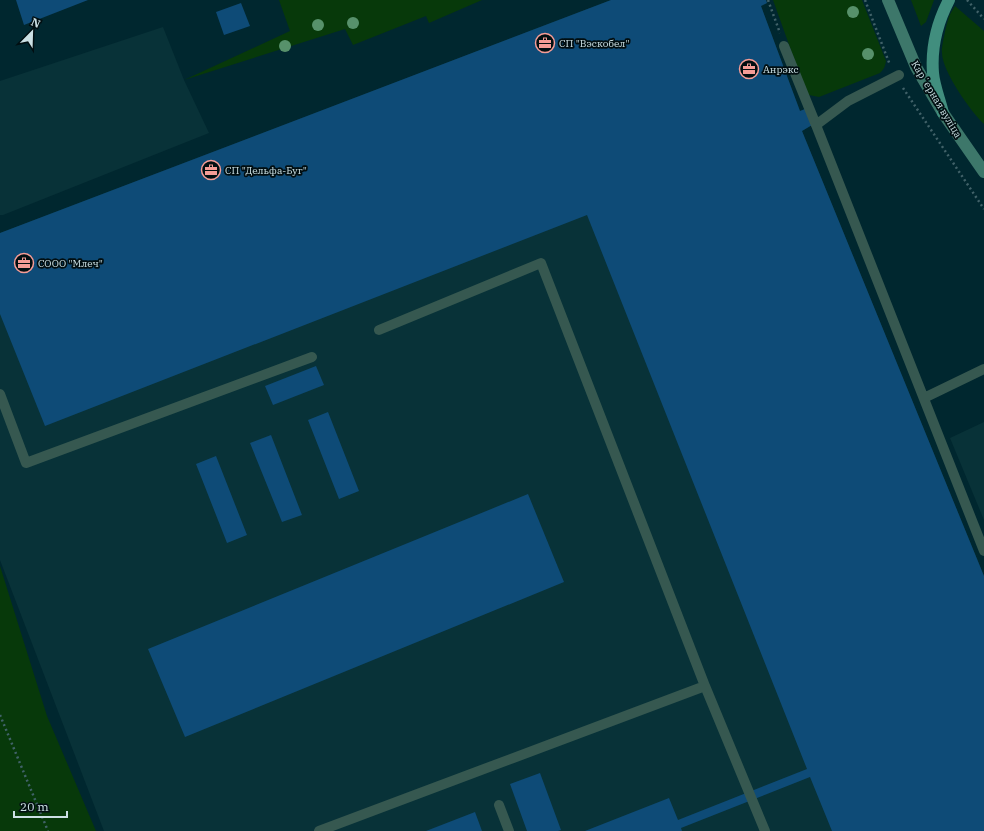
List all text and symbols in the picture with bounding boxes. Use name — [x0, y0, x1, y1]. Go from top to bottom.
north arrow — [12, 12, 52, 52]
text: N — [29, 15, 43, 31]
office icon: СП "Вэскобел" — [534, 32, 556, 54]
place label: СП "Вэскобел" — [559, 37, 630, 50]
office icon: Анрэкс — [738, 58, 760, 80]
street label: Карʼерная вуліца — [908, 58, 965, 141]
place label: Анрэкс — [763, 63, 799, 76]
office icon: СП "Дельфа-Буг" — [200, 159, 222, 181]
place label: СП "Дельфа-Буг" — [225, 164, 307, 177]
office icon: СООО "Млеч" — [13, 252, 35, 274]
place label: СООО "Млеч" — [38, 257, 103, 270]
scale bar — [14, 793, 67, 819]
text: 20 m — [20, 799, 49, 814]

